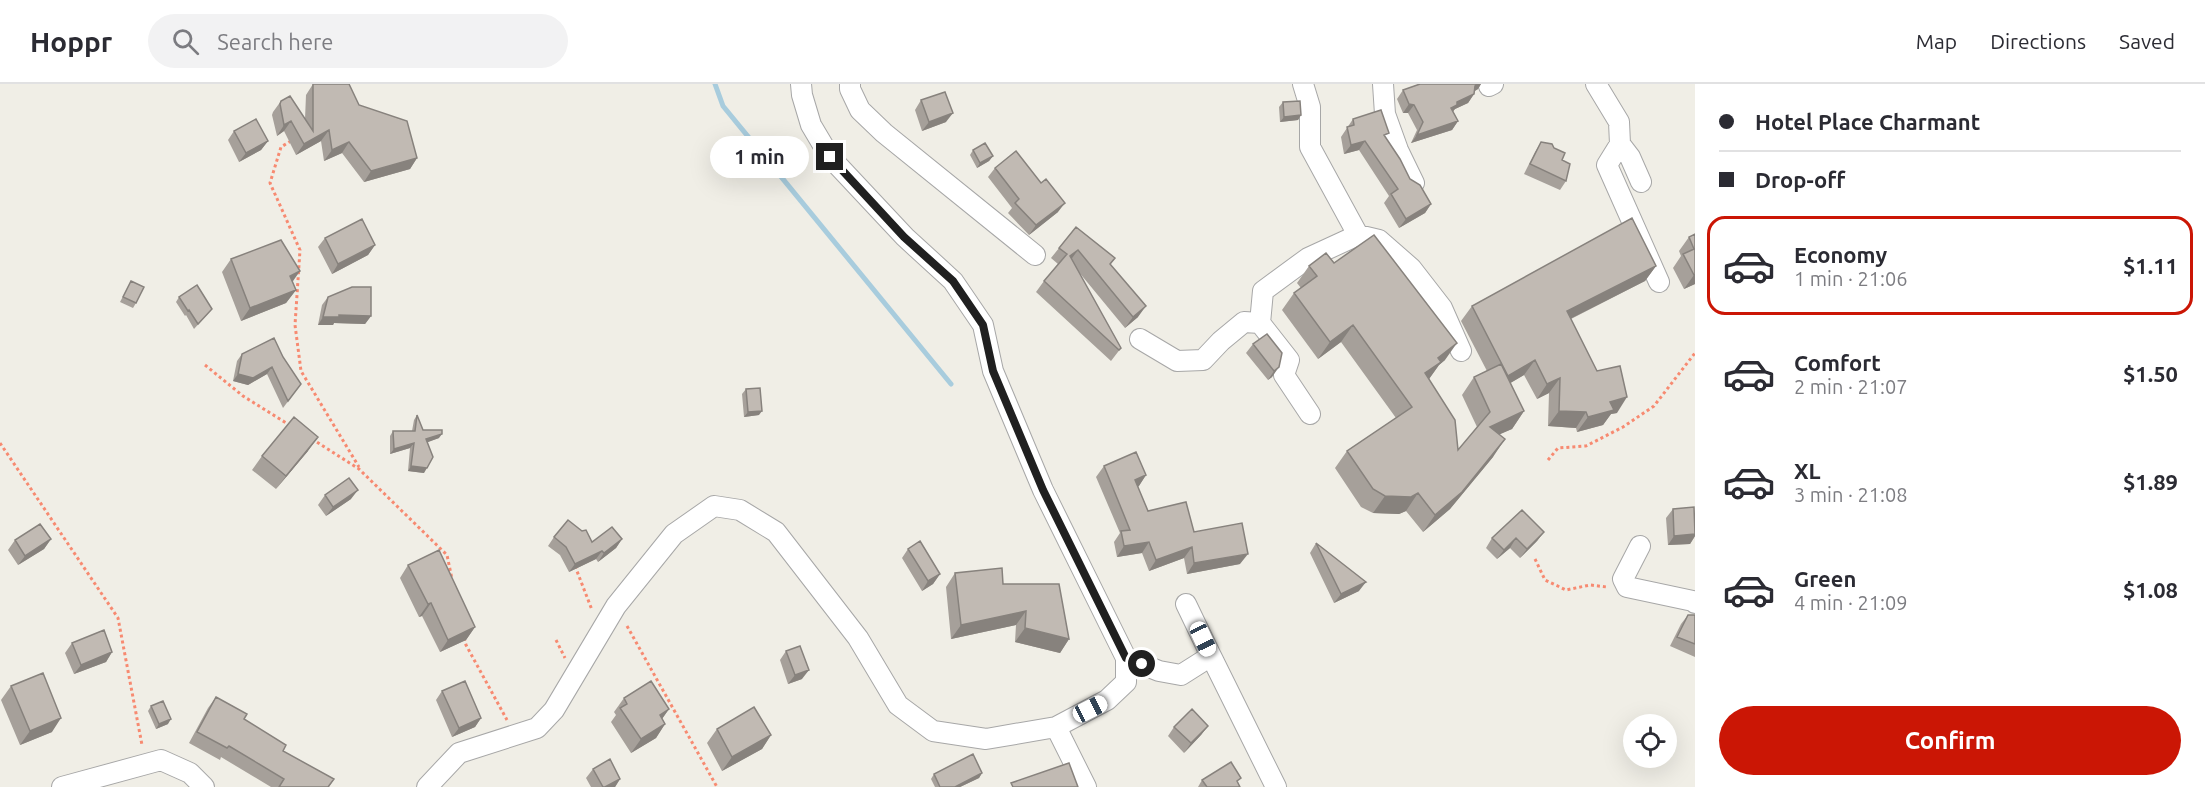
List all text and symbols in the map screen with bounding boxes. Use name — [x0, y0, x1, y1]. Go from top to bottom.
search box — [148, 14, 568, 68]
icon: search — [169, 25, 202, 58]
text: Hoppr — [30, 26, 112, 57]
text: Search here — [217, 29, 334, 54]
text: Map — [1916, 29, 1957, 53]
text: Directions — [1990, 29, 2086, 53]
text: Saved — [2119, 29, 2175, 53]
text: Hotel Place Charmant — [1755, 109, 1980, 134]
callout: 1 min — [710, 136, 809, 178]
route end — [816, 143, 843, 170]
text: 1 min — [734, 145, 785, 168]
text: Drop-off — [1755, 167, 1845, 192]
icon: car — [1722, 239, 1776, 293]
text: Economy — [1794, 242, 1887, 267]
text: $1.11 — [2123, 253, 2178, 278]
text: 1 min · 21:06 — [1794, 267, 1908, 290]
icon: car — [1722, 347, 1776, 401]
text: Comfort — [1794, 350, 1881, 375]
text: $1.50 — [2123, 361, 2178, 386]
text: 2 min · 21:07 — [1794, 375, 1908, 398]
icon: car — [1722, 455, 1776, 509]
text: XL — [1794, 458, 1821, 483]
text: $1.89 — [2123, 469, 2178, 494]
text: 3 min · 21:08 — [1794, 483, 1908, 506]
icon: car — [1722, 563, 1776, 617]
text: Green — [1794, 566, 1856, 591]
text: $1.08 — [2123, 577, 2178, 602]
text: 4 min · 21:09 — [1794, 591, 1908, 614]
car — [1187, 619, 1219, 659]
route start — [1128, 650, 1155, 677]
car — [1070, 693, 1110, 725]
button: Confirm — [1719, 706, 2181, 775]
map controls — [1623, 714, 1677, 768]
button: locate — [1623, 714, 1677, 768]

